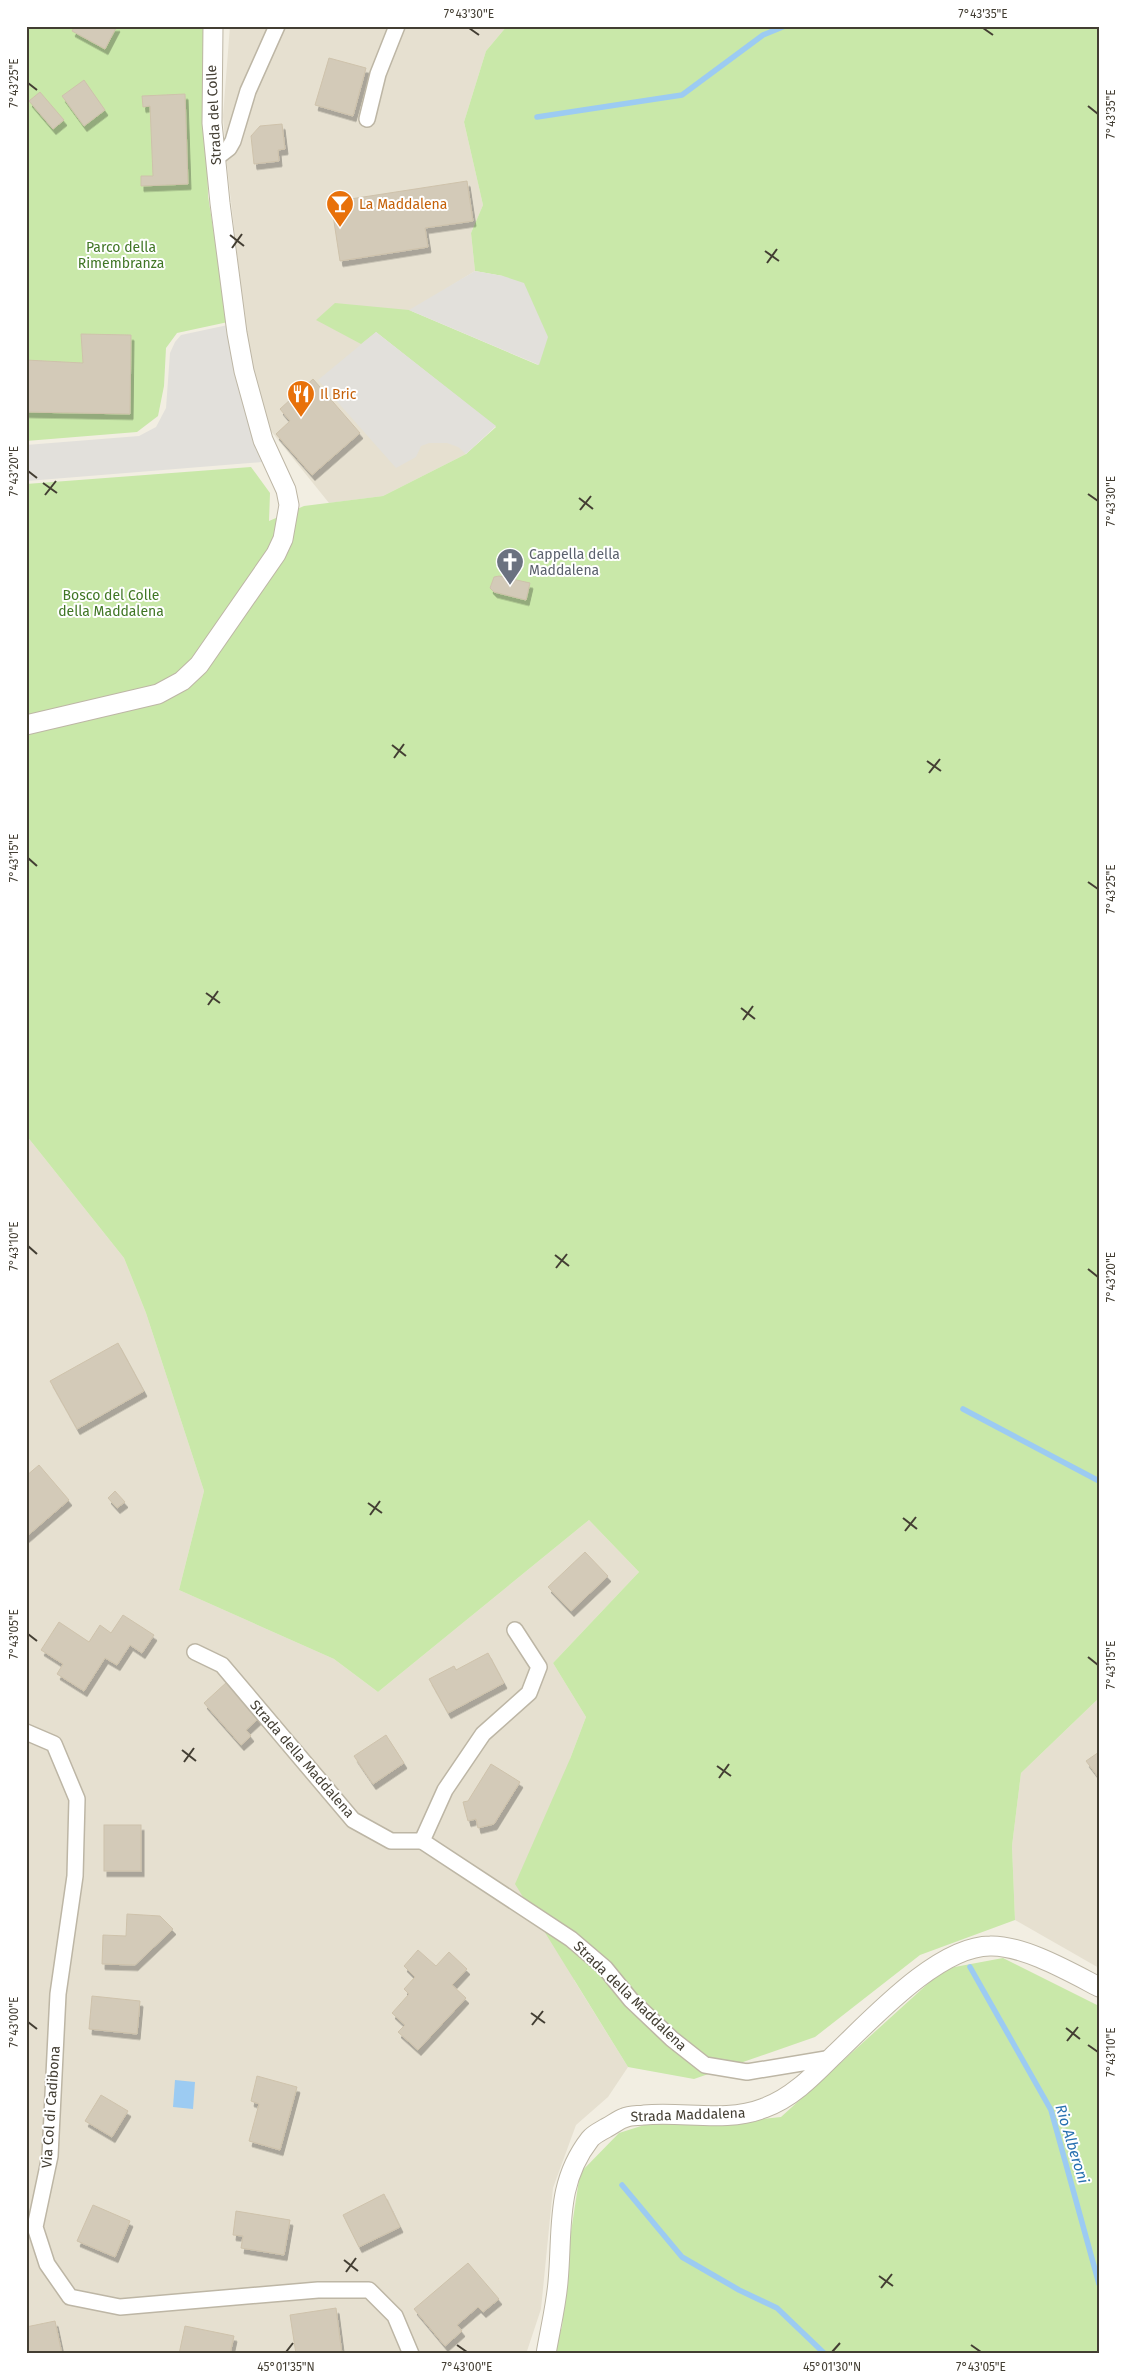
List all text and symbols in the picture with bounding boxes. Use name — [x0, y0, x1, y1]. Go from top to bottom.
text: 7°43'30"E — [444, 7, 494, 21]
text: 7°43'35"E — [958, 7, 1008, 21]
text: 7°43'25"E — [7, 58, 21, 108]
street label: Strada del Colle — [203, 65, 225, 165]
text: 7°43'35"E — [1104, 89, 1118, 139]
bar icon: La Maddalena — [325, 189, 355, 228]
place label: La Maddalena — [359, 196, 447, 213]
park label: Parco della Rimembranza — [78, 239, 164, 272]
restaurant icon: Il Bric — [286, 379, 316, 418]
place label: Il Bric — [320, 386, 357, 403]
text: 7°43'20"E — [7, 446, 21, 496]
text: 7°43'30"E — [1104, 476, 1118, 526]
place label: Cappella della Maddalena — [529, 546, 620, 579]
church icon: Cappella della Maddalena — [495, 547, 525, 586]
park label: Bosco del Colle della Maddalena — [58, 587, 164, 620]
text: 7°43'15"E — [7, 834, 21, 882]
text: 7°43'25"E — [1104, 864, 1118, 914]
text: 7°43'10"E — [7, 1221, 21, 1271]
text: 7°43'20"E — [1104, 1252, 1118, 1302]
text: 7°43'05"E — [7, 1609, 21, 1659]
text: 7°43'15"E — [1104, 1641, 1118, 1689]
street label: Strada della Maddalena — [246, 1697, 358, 1821]
street label: Strada della Maddalena — [570, 1938, 690, 2054]
text: 7°43'00"E — [7, 1997, 21, 2047]
text: 7°43'10"E — [1104, 2027, 1118, 2077]
street label: Via Col di Cadibona — [38, 2045, 64, 2169]
water label: Rio Alberoni — [1051, 2102, 1093, 2186]
street label: Strada Maddalena — [630, 2104, 746, 2126]
text: 45°01'35"N — [257, 2360, 315, 2374]
text: 7°43'00"E — [442, 2360, 492, 2374]
text: 45°01'30"N — [803, 2360, 861, 2374]
text: 7°43'05"E — [956, 2360, 1006, 2374]

